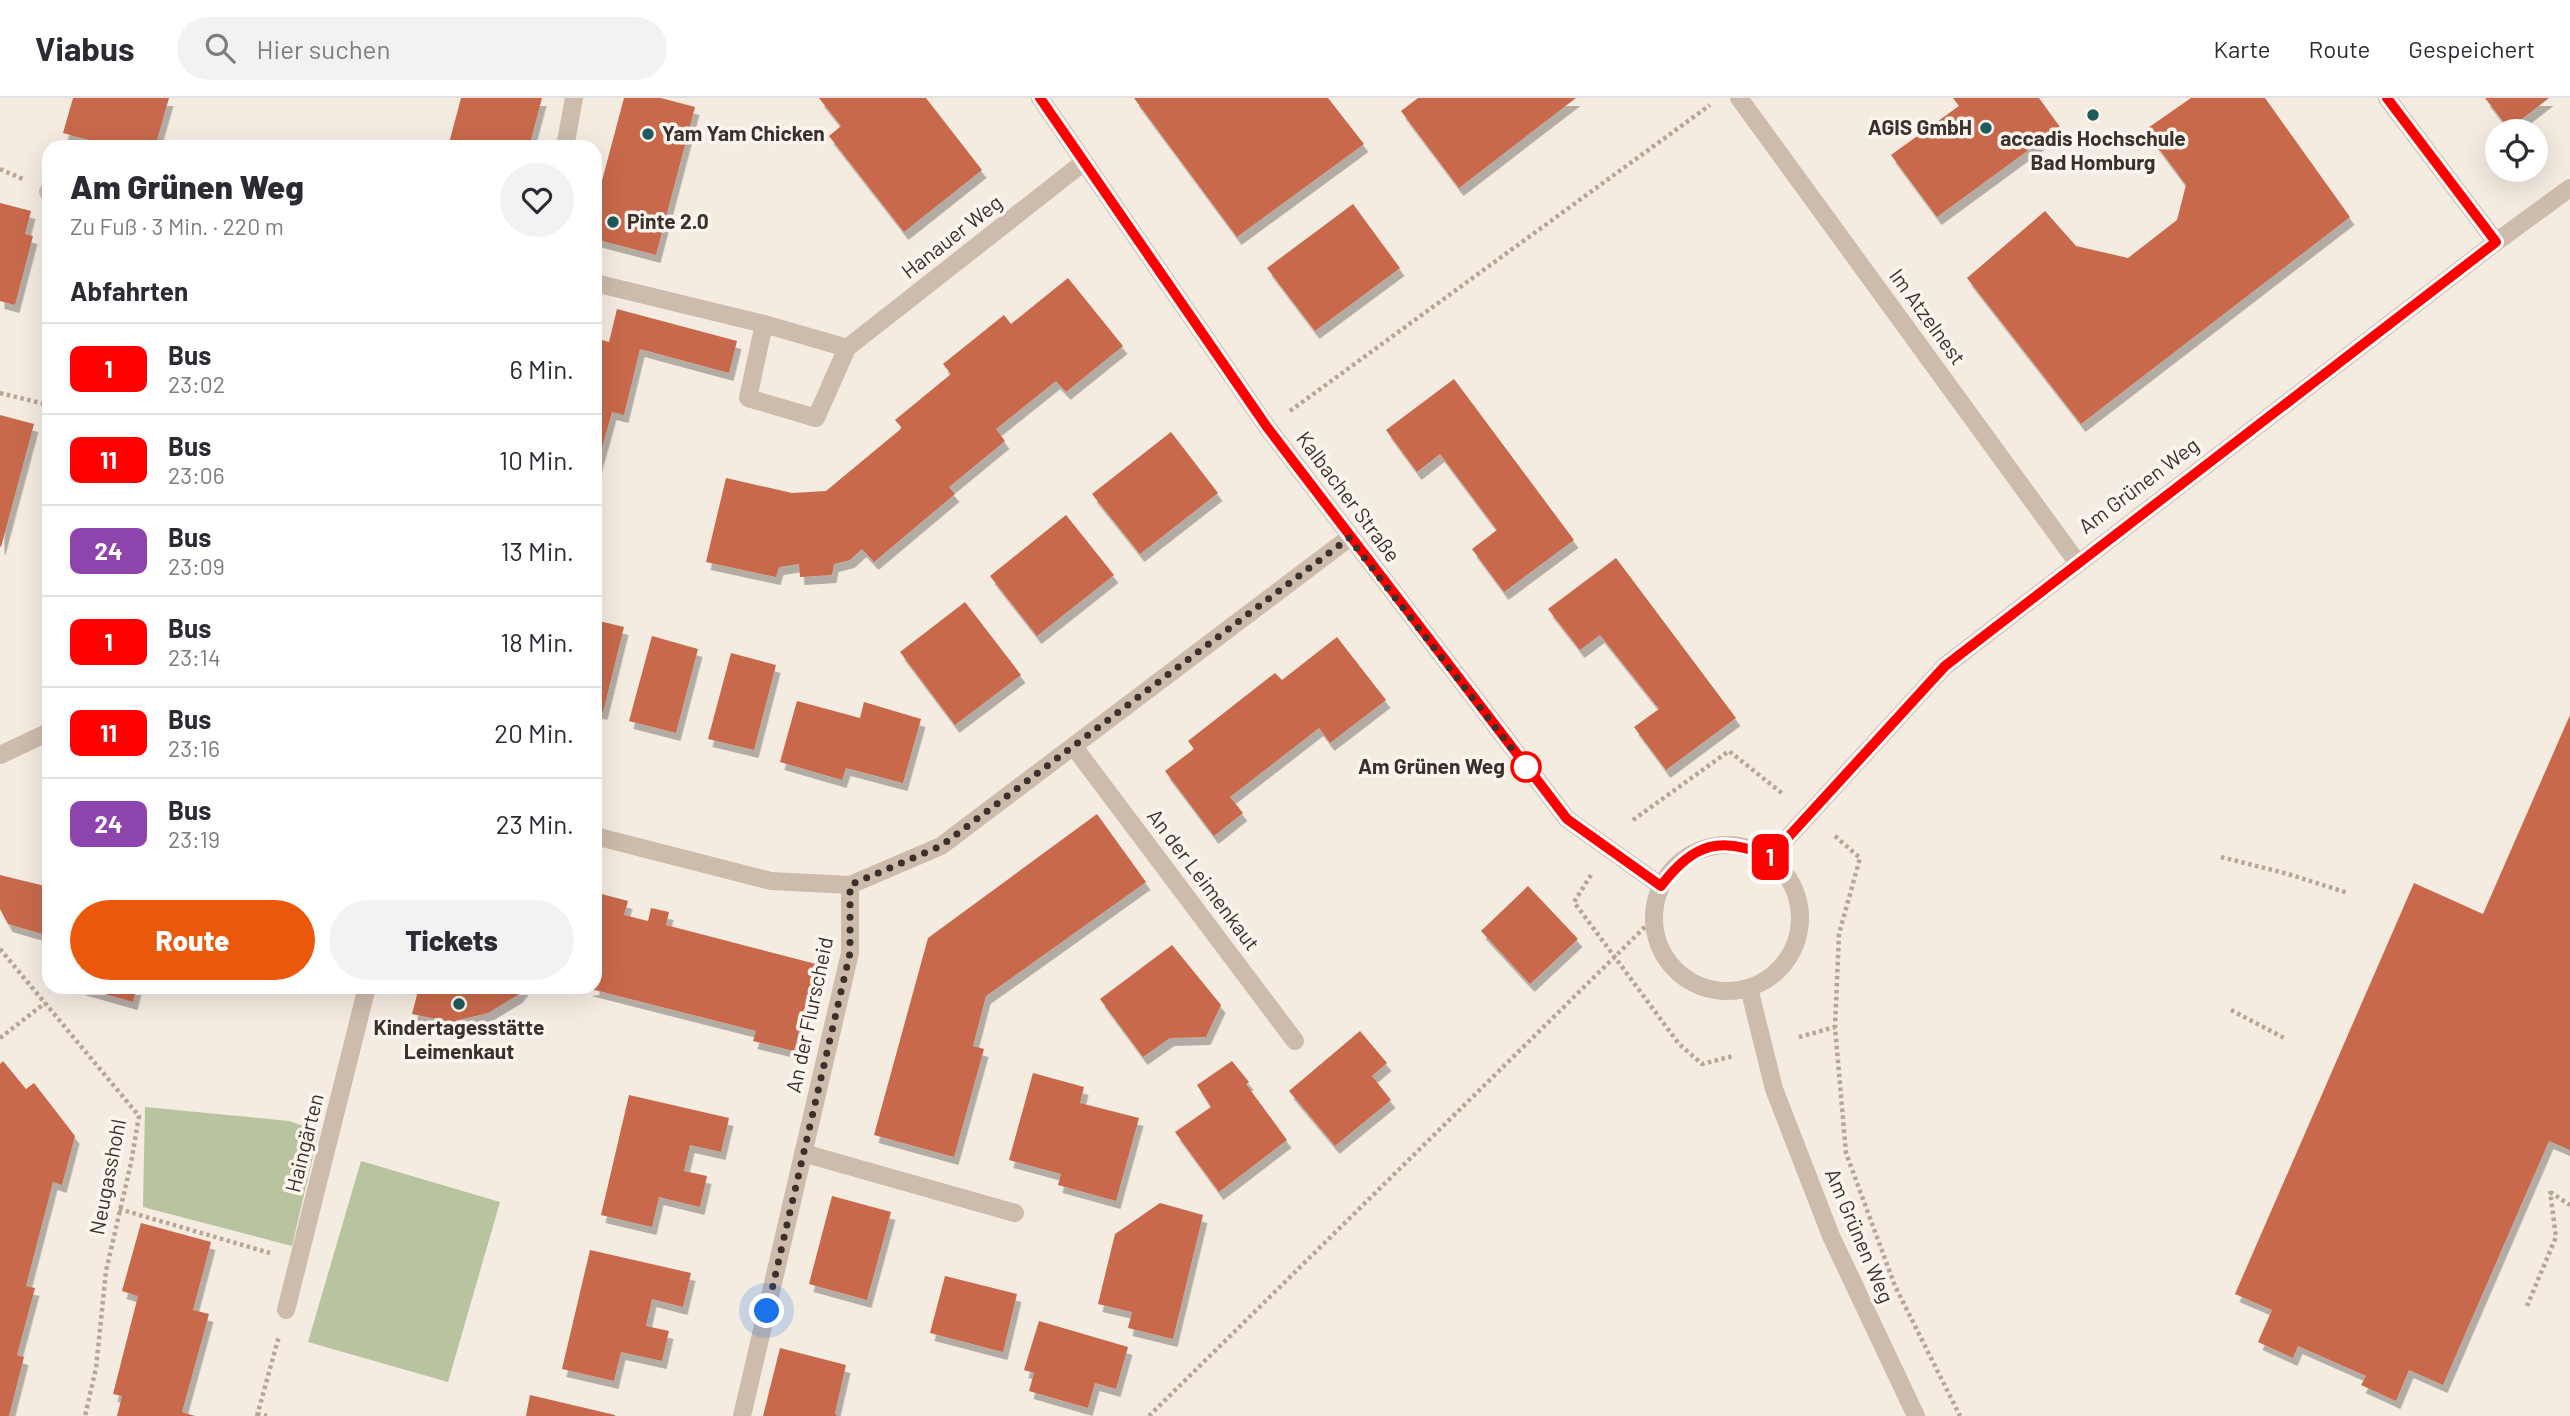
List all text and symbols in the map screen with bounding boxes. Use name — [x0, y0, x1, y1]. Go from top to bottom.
search box — [177, 17, 667, 80]
text: Viabus — [35, 28, 135, 68]
icon: search — [201, 29, 239, 67]
text: Hier suchen — [257, 33, 390, 64]
text: Karte — [2213, 34, 2271, 63]
text: Route — [2309, 34, 2370, 63]
text: Gespeichert — [2408, 34, 2535, 63]
marker: accadis Hochschule Bad Homburg — [2085, 107, 2101, 123]
place label: AGIS GmbH — [1868, 114, 1972, 139]
map controls — [2485, 119, 2548, 182]
button: locate — [2485, 119, 2548, 182]
place label: Yam Yam Chicken — [662, 120, 825, 145]
marker: AGIS GmbH — [1978, 120, 1994, 136]
place label: accadis Hochschule Bad Homburg — [2000, 125, 2186, 174]
marker: Yam Yam Chicken — [640, 126, 656, 142]
button: heart — [500, 163, 574, 237]
text: Am Grünen Weg — [70, 166, 304, 206]
street label: Hanauer Weg — [896, 189, 1006, 283]
place label: Pinte 2.0 — [627, 208, 709, 233]
text: Zu Fuß · 3 Min. · 220 m — [70, 212, 284, 240]
marker: Pinte 2.0 — [605, 214, 621, 230]
street label: Im Atzelnest — [1885, 263, 1971, 369]
text: Abfahrten — [70, 275, 188, 306]
text: Bus — [168, 339, 211, 370]
text: 6 Min. — [509, 353, 574, 384]
text: 1 — [104, 354, 113, 383]
text: 23:02 — [168, 370, 225, 398]
street label: Kalbacher Straße — [1292, 426, 1406, 566]
text: Bus — [168, 430, 211, 461]
street label: Am Grünen Weg — [2073, 432, 2203, 538]
text: 10 Min. — [499, 444, 574, 475]
text: 11 — [100, 445, 117, 474]
text: 23:06 — [168, 461, 225, 489]
text: Bus — [168, 521, 211, 552]
text: 13 Min. — [500, 535, 574, 566]
text: 24 — [95, 536, 122, 565]
text: 23:09 — [168, 552, 225, 580]
text: Bus — [168, 612, 211, 643]
text: 18 Min. — [500, 626, 574, 657]
text: 1 — [104, 627, 113, 656]
text: 23:14 — [168, 643, 221, 671]
text: Bus — [168, 703, 211, 734]
text: 20 Min. — [494, 717, 574, 748]
text: 11 — [100, 718, 117, 747]
text: 23:16 — [168, 734, 220, 762]
marker: Am Grünen Weg — [1511, 752, 1541, 782]
place label: Am Grünen Weg — [1358, 753, 1505, 778]
text: Bus — [168, 794, 211, 825]
street label: An der Leimenkaut — [1143, 803, 1266, 955]
text: 23 Min. — [496, 808, 574, 839]
text: 24 — [95, 809, 122, 838]
text: 23:19 — [168, 825, 220, 853]
line badge: 1 — [1747, 834, 1793, 880]
text: 1 — [1766, 842, 1774, 871]
button: Route — [70, 900, 315, 980]
button: Tickets — [329, 900, 574, 980]
street label: An der Flurscheid — [780, 935, 837, 1095]
marker: Kindertagesstätte Leimenkaut — [451, 996, 467, 1012]
place label: Kindertagesstätte Leimenkaut — [374, 1014, 544, 1063]
street label: Haingärten — [279, 1091, 328, 1195]
street label: Neugasshohl — [83, 1117, 130, 1237]
street label: Am Grünen Weg — [1821, 1164, 1900, 1307]
your location — [749, 1293, 784, 1328]

